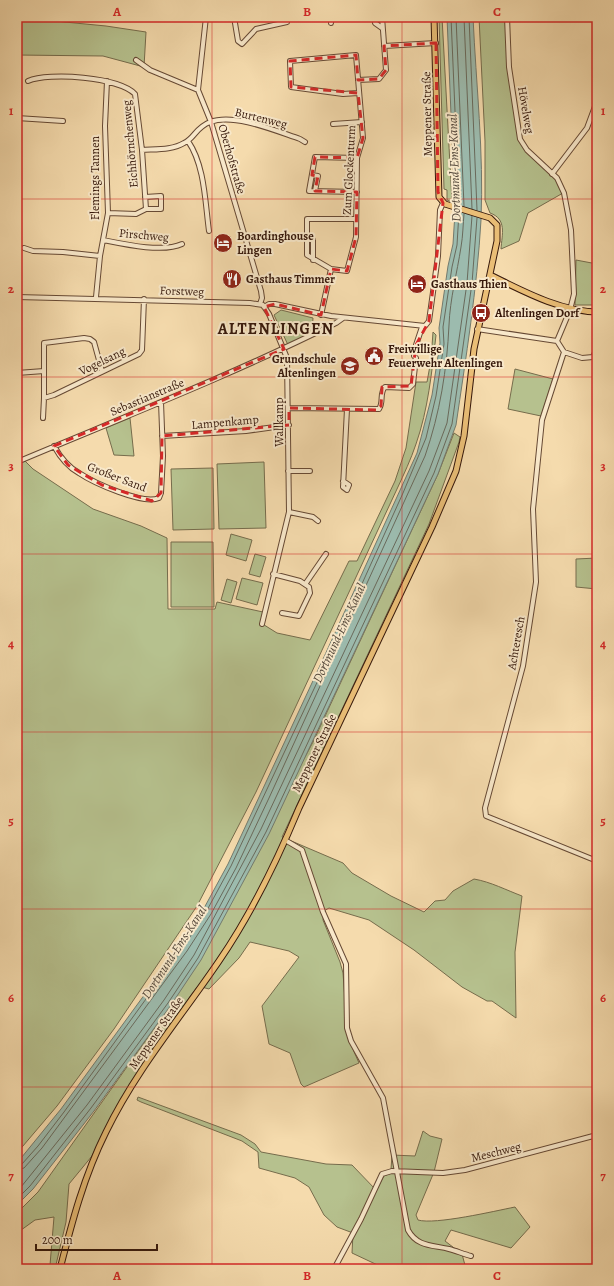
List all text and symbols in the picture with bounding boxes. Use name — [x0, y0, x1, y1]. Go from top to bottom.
text: A — [112, 3, 122, 20]
text: B — [303, 3, 311, 20]
text: C — [493, 3, 501, 20]
street label: Meppener Straße — [418, 71, 436, 157]
street label: Hövelweg — [514, 85, 538, 135]
street label: Eichhörnchenweg — [118, 100, 142, 188]
text: 1 — [9, 102, 14, 119]
text: 1 — [601, 102, 606, 119]
street label: Burtenweg — [233, 104, 289, 132]
water label: Dortmund-Ems-Kanal — [444, 113, 464, 222]
street label: Oberhofstraße — [214, 122, 250, 196]
street label: Zum Glockenturm — [339, 125, 359, 215]
street label: Flemings Tannen — [87, 135, 103, 220]
street label: Pirschweg — [118, 225, 170, 245]
place label: Boardinghouse Lingen — [237, 228, 314, 258]
hotel icon: Boardinghouse Lingen — [212, 232, 234, 254]
restaurant icon: Gasthaus Timmer — [221, 268, 243, 290]
place label: Gasthaus Timmer — [246, 271, 335, 287]
hotel icon: Gasthaus Thien — [406, 273, 428, 295]
place label: Gasthaus Thien — [431, 276, 508, 292]
text: 2 — [8, 280, 15, 297]
text: 2 — [600, 280, 607, 297]
street label: Forstweg — [159, 282, 205, 300]
bus stop icon: Altenlingen Dorf — [470, 302, 492, 324]
place label: Altenlingen Dorf — [494, 305, 581, 321]
district label: ALTENLINGEN — [217, 318, 334, 340]
place label: Freiwillige Feuerwehr Altenlingen — [388, 341, 503, 371]
street label: Vogelsang — [75, 343, 128, 380]
public building icon: Freiwillige Feuerwehr Altenlingen — [363, 345, 385, 367]
place label: Grundschule Altenlingen — [272, 351, 336, 381]
school or university icon: Grundschule Altenlingen — [339, 355, 361, 377]
street label: Sebastianstraße — [108, 374, 186, 420]
street label: Wallkamp — [271, 397, 287, 448]
street label: Lampenkamp — [191, 411, 259, 433]
text: 3 — [8, 457, 14, 474]
text: 3 — [600, 457, 606, 474]
street label: Großer Sand — [85, 458, 150, 496]
water label: Dortmund-Ems-Kanal — [308, 580, 370, 686]
street label: Achteresch — [503, 615, 529, 672]
text: 4 — [8, 635, 14, 652]
text: 4 — [600, 635, 606, 652]
street label: Meppener Straße — [288, 711, 340, 795]
text: 5 — [8, 812, 14, 829]
text: 5 — [600, 812, 606, 829]
water label: Dortmund-Ems-Kanal — [137, 901, 211, 1002]
text: 6 — [8, 989, 14, 1006]
text: 6 — [600, 989, 606, 1006]
street label: Meppener Straße — [125, 994, 187, 1072]
street label: Meschweg — [469, 1138, 523, 1166]
text: 7 — [8, 1167, 14, 1184]
text: 7 — [600, 1167, 606, 1184]
scale bar — [36, 1226, 157, 1252]
text: 200 m — [42, 1232, 73, 1248]
text: A — [112, 1267, 122, 1284]
text: B — [303, 1267, 311, 1284]
text: C — [493, 1267, 501, 1284]

